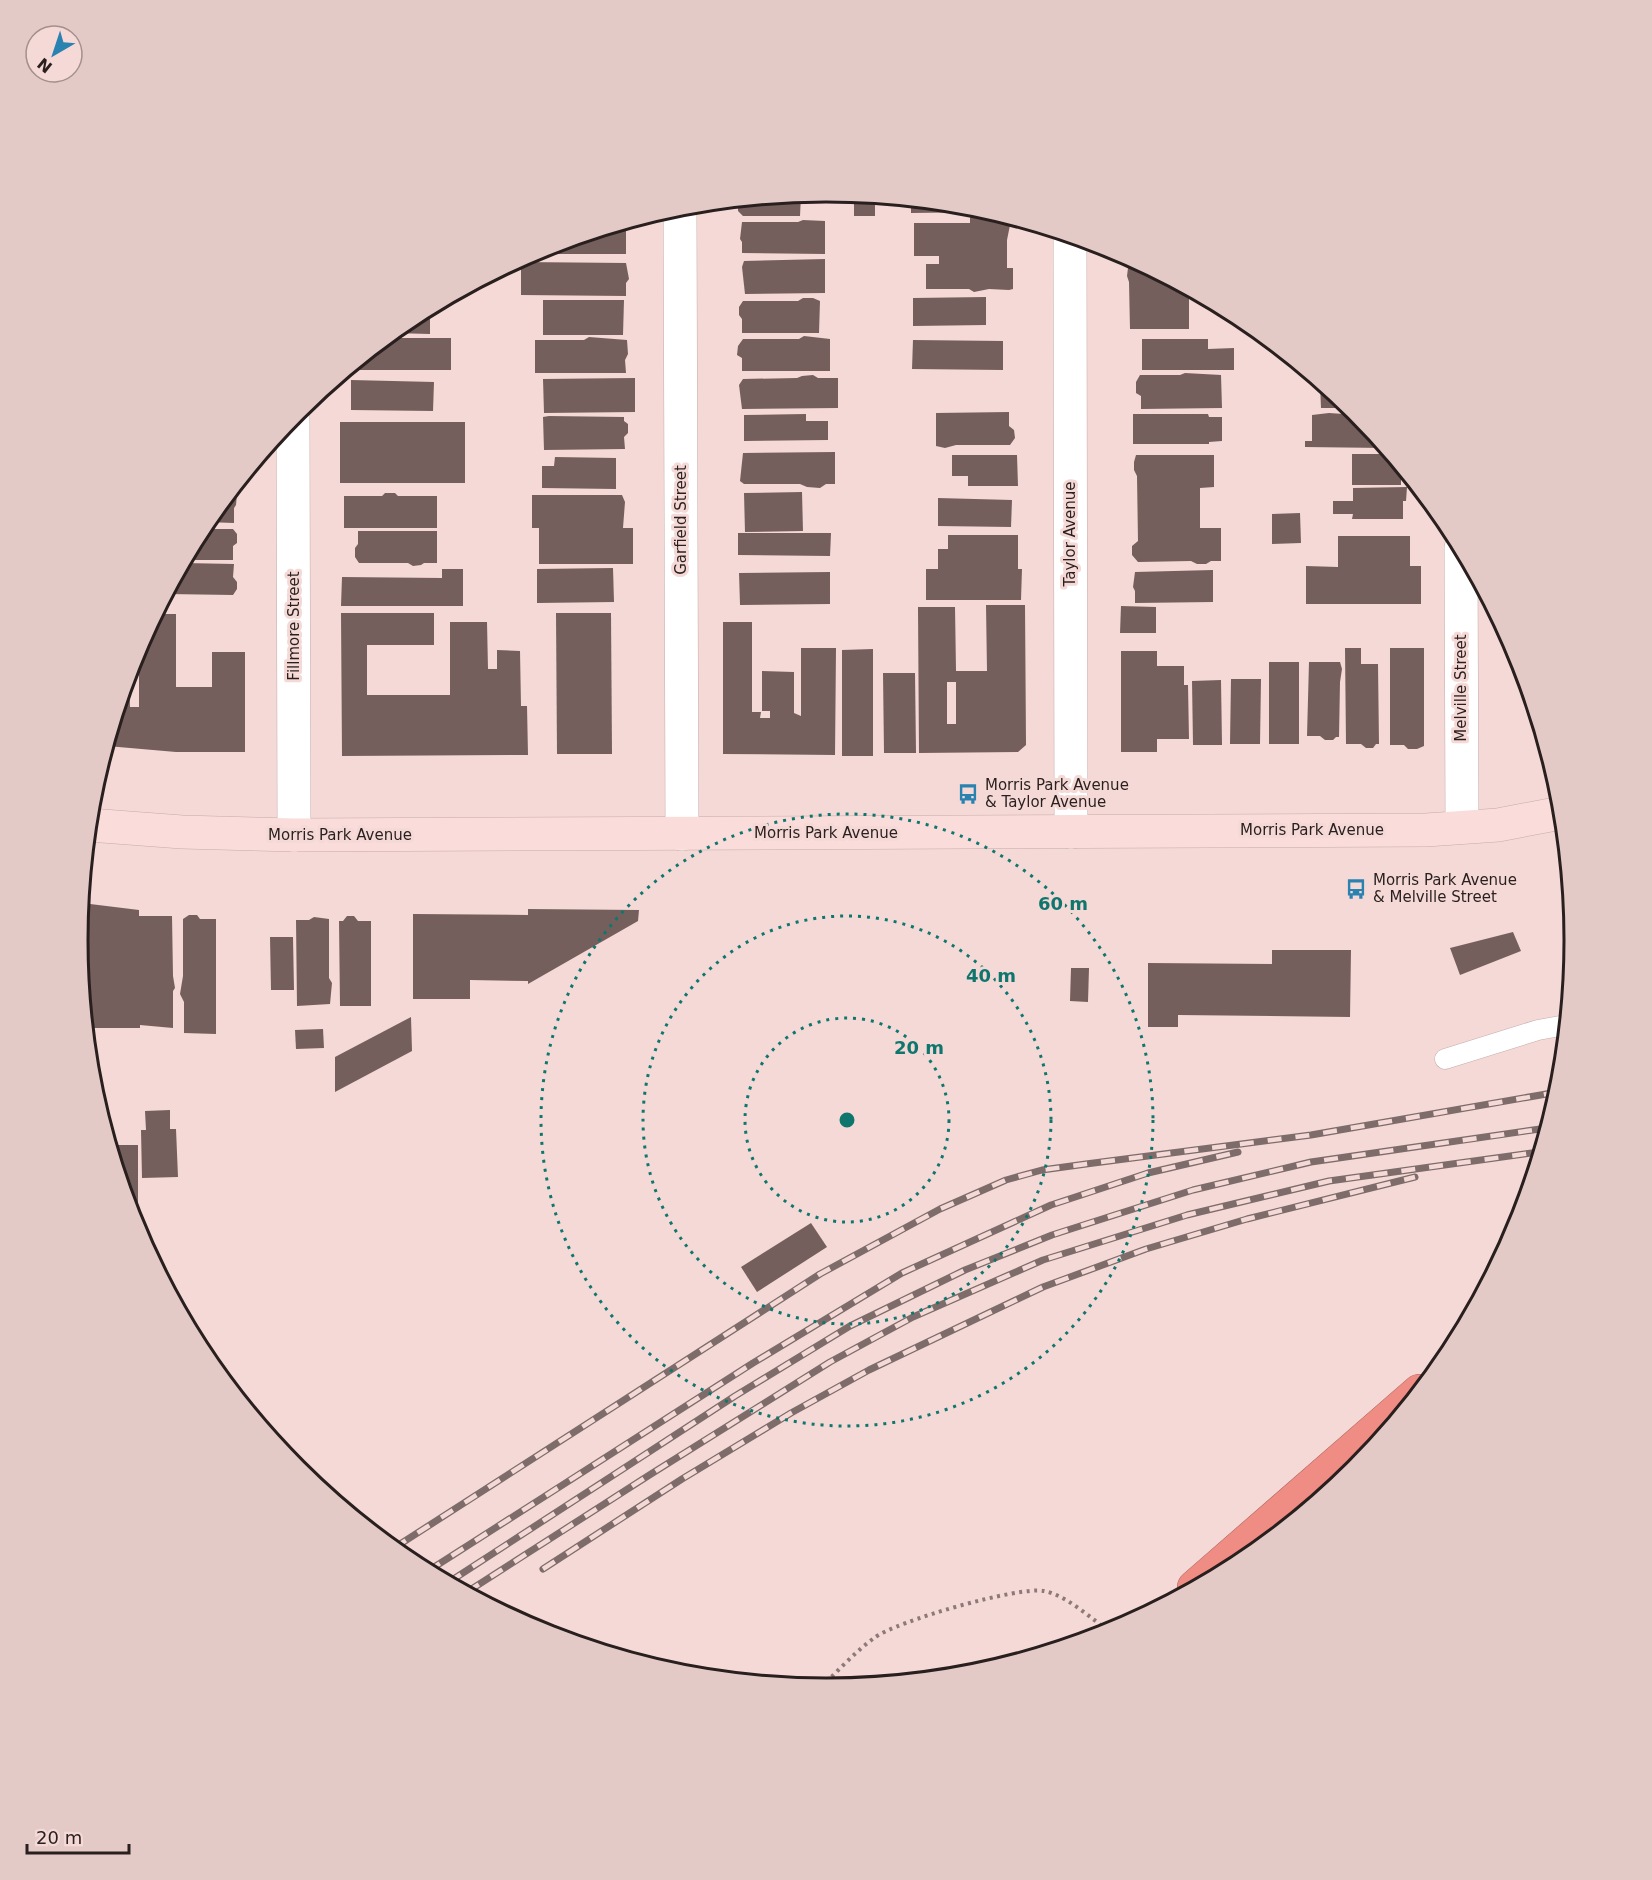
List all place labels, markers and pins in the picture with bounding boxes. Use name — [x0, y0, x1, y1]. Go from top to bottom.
place label: Morris Park Avenue & Taylor Avenue — [985, 776, 1129, 811]
bus stop icon: Morris Park Avenue & Taylor Avenue — [956, 782, 980, 806]
place label: Morris Park Avenue & Melville Street — [1373, 871, 1517, 906]
bus stop icon: Morris Park Avenue & Melville Street — [1344, 877, 1368, 901]
centre of rings — [837, 1110, 857, 1130]

